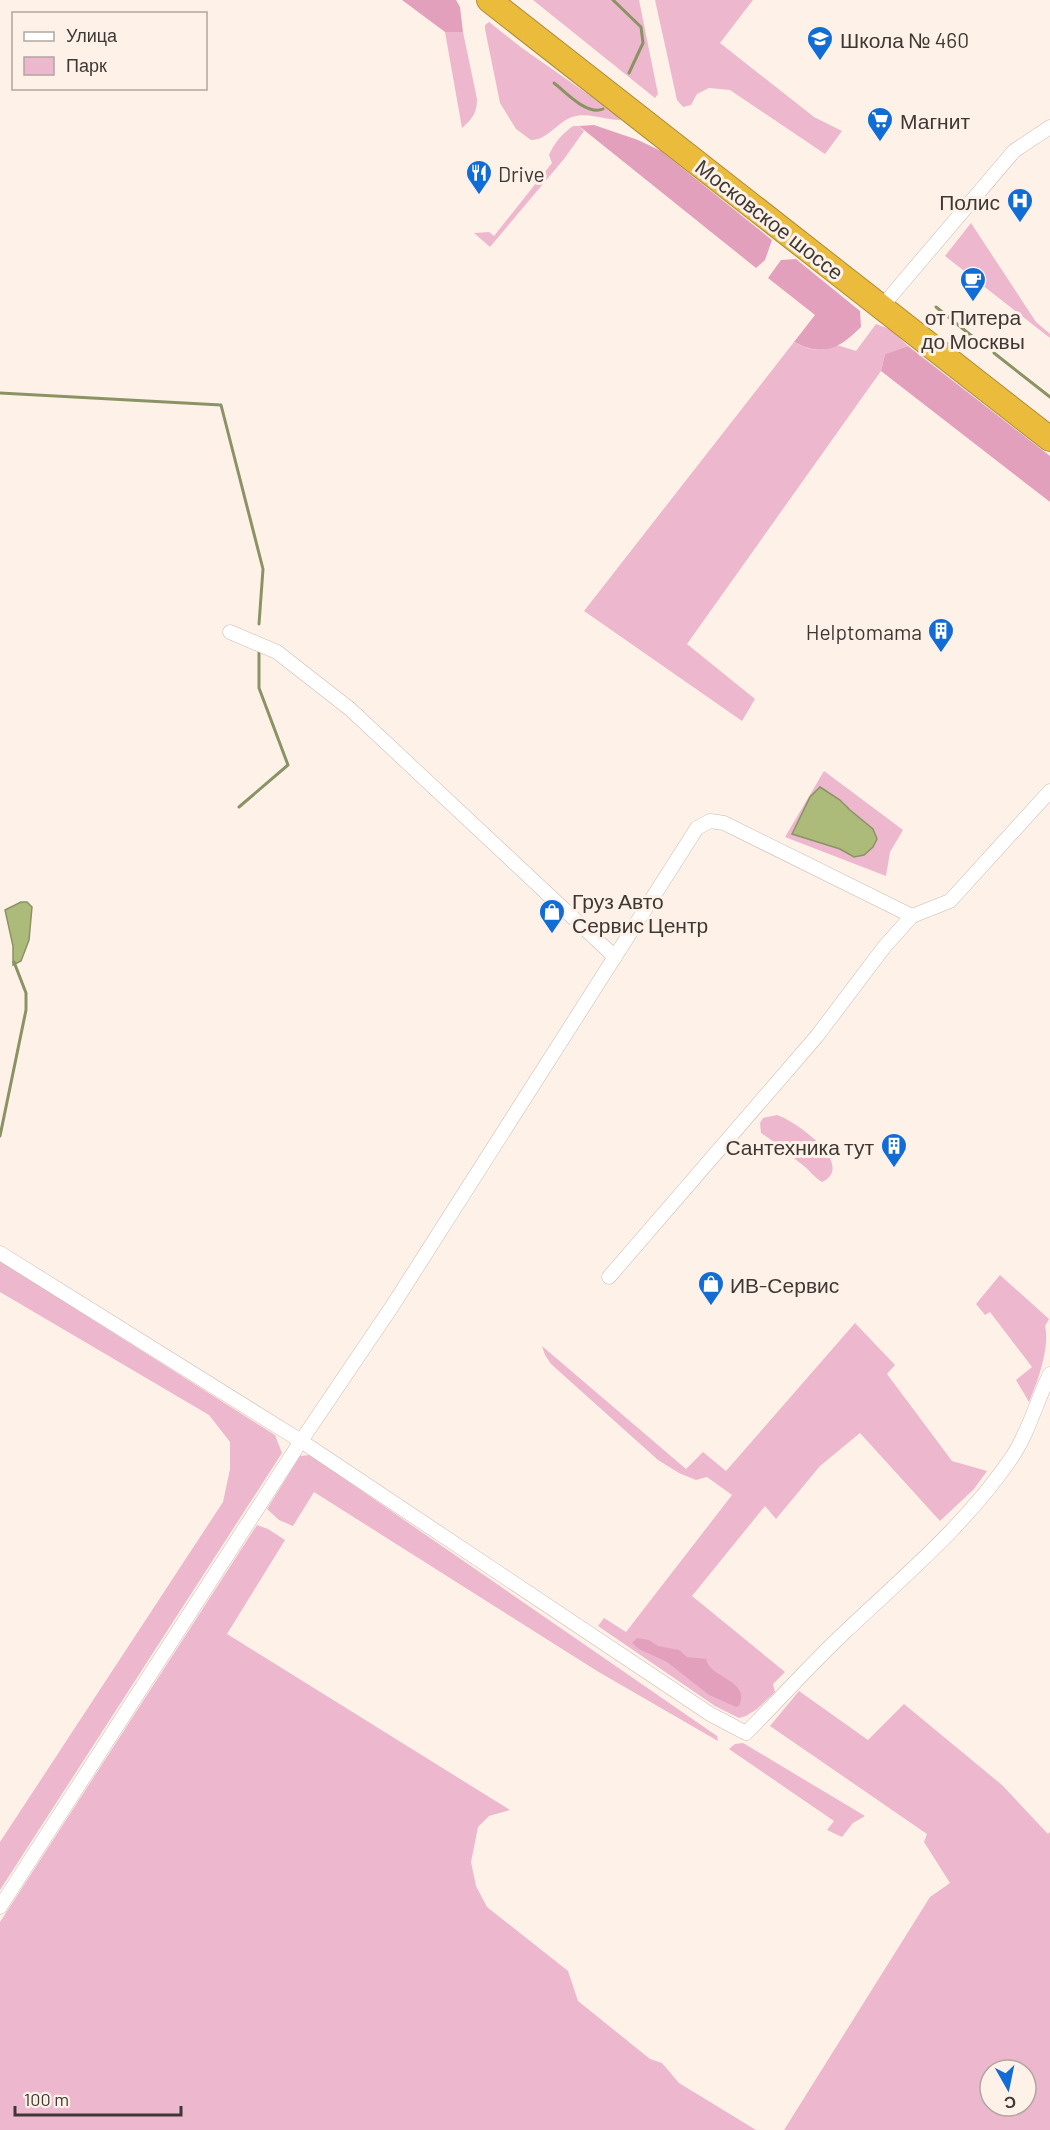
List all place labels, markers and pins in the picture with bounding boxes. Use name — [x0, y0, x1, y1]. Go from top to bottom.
school or university icon: Школа № 460 — [805, 24, 835, 62]
place label: Школа № 460 — [840, 27, 969, 52]
supermarket icon: Магнит — [865, 105, 895, 143]
place label: Магнит — [900, 108, 970, 133]
restaurant icon: Drive — [464, 158, 494, 196]
place label: Drive — [498, 161, 545, 186]
hospital icon: Полис — [1005, 186, 1035, 224]
place label: Полис — [939, 189, 1000, 214]
cafe icon: от Питера до Москвы — [958, 265, 988, 303]
place label: от Питера до Москвы — [921, 304, 1025, 353]
building icon: Helptomama — [926, 616, 956, 654]
place label: Helptomama — [806, 619, 922, 644]
place label: Груз Авто Сервис Центр — [572, 888, 708, 937]
shop icon: Груз Авто Сервис Центр — [537, 897, 567, 935]
building icon: Сантехника тут — [879, 1131, 909, 1169]
place label: Сантехника тут — [725, 1134, 874, 1159]
shop icon: ИВ-Сервис — [696, 1269, 726, 1307]
place label: ИВ-Сервис — [730, 1272, 839, 1297]

